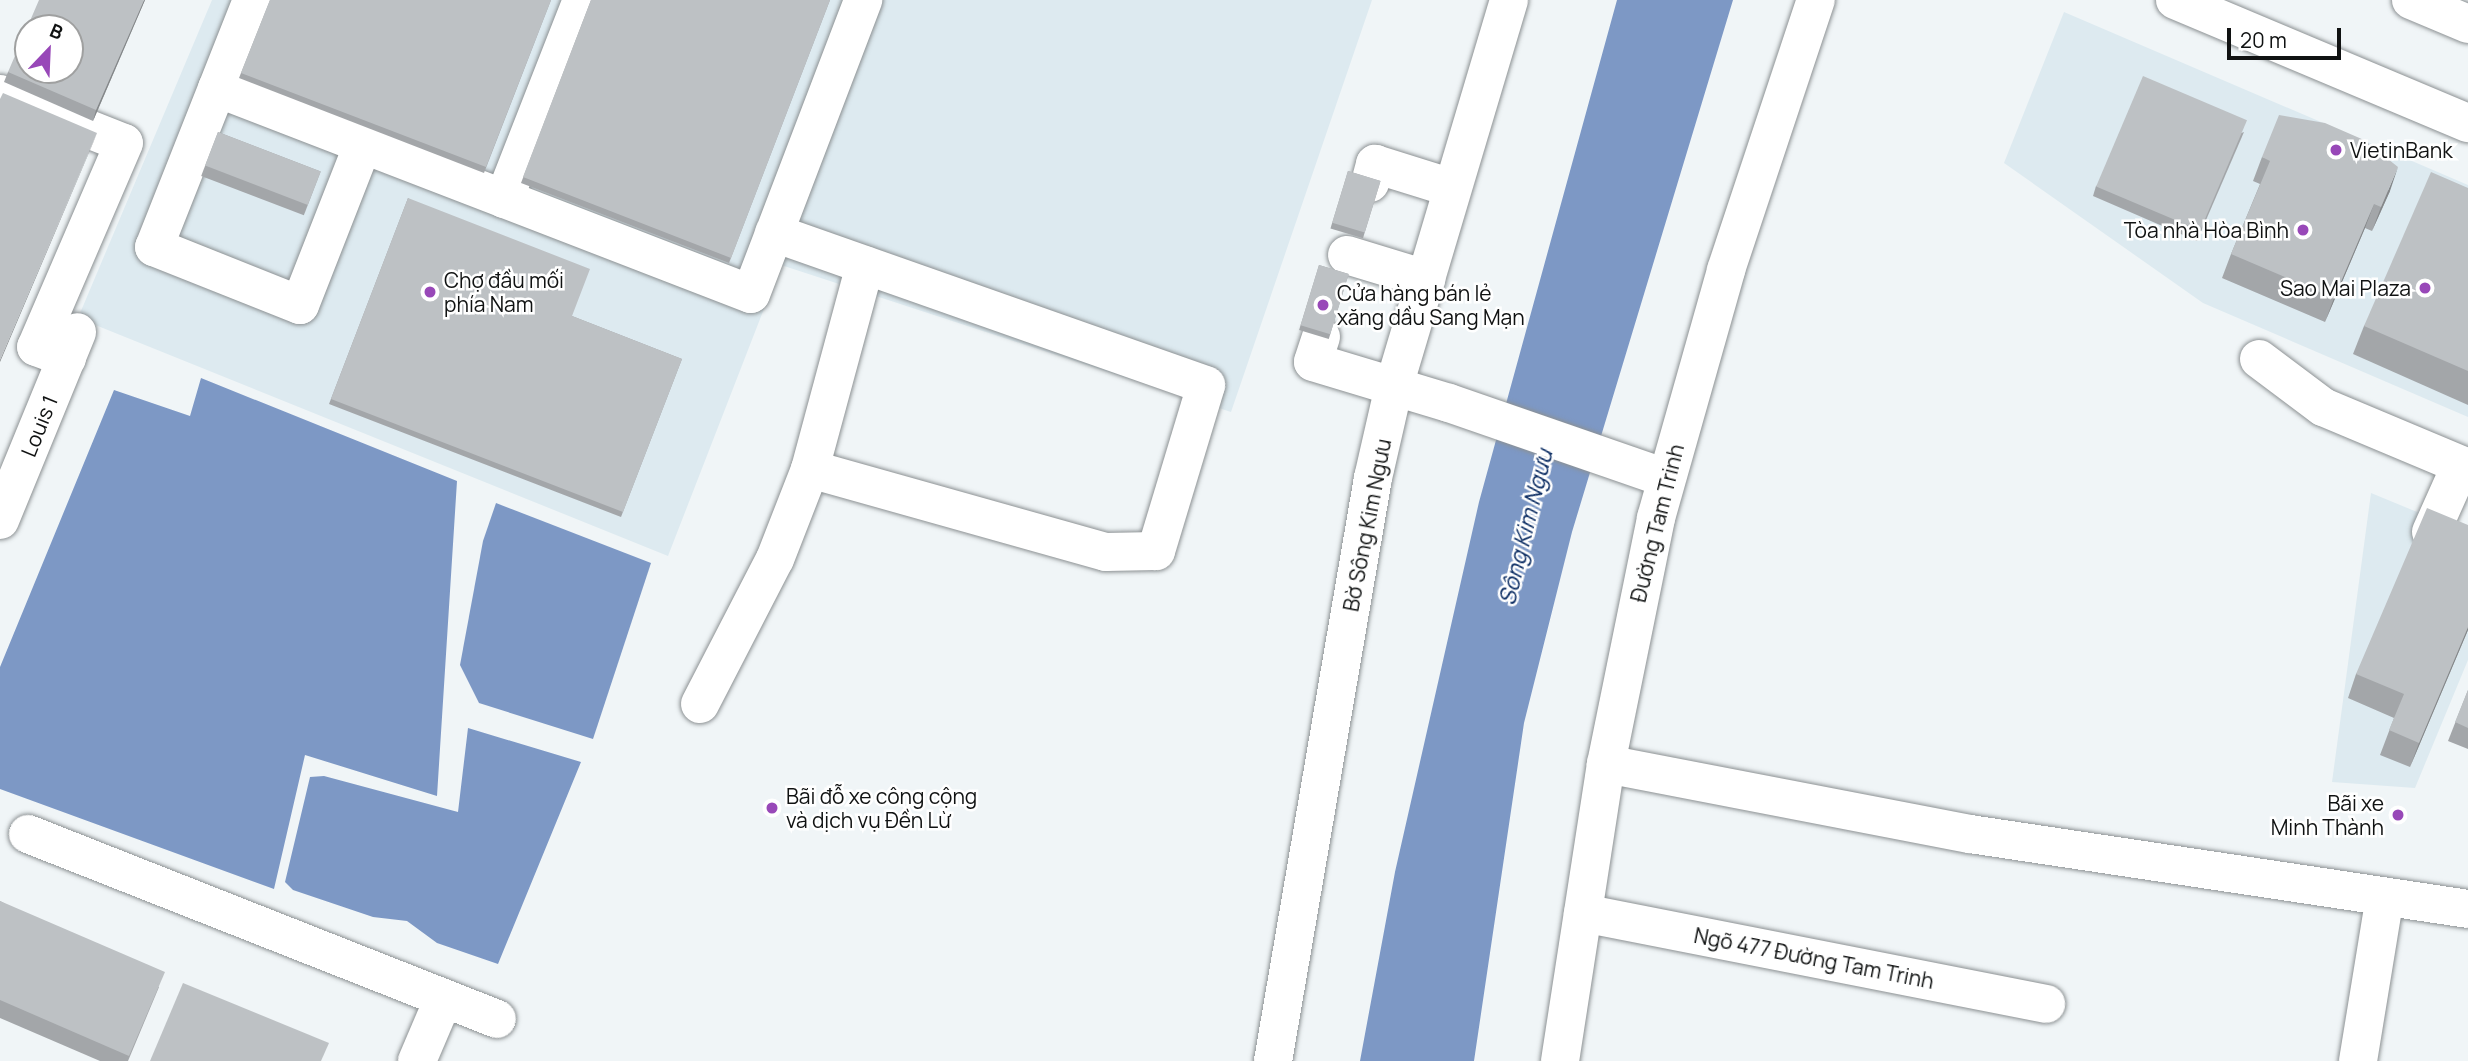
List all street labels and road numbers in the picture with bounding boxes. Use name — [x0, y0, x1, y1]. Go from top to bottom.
street label: Louis 1 — [15, 392, 63, 460]
street label: Bờ Sông Kim Ngưu — [1338, 436, 1396, 614]
street label: Đường Tam Trinh — [1625, 441, 1689, 605]
street label: Ngõ 477 Đường Tam Trinh — [1692, 922, 1936, 994]

